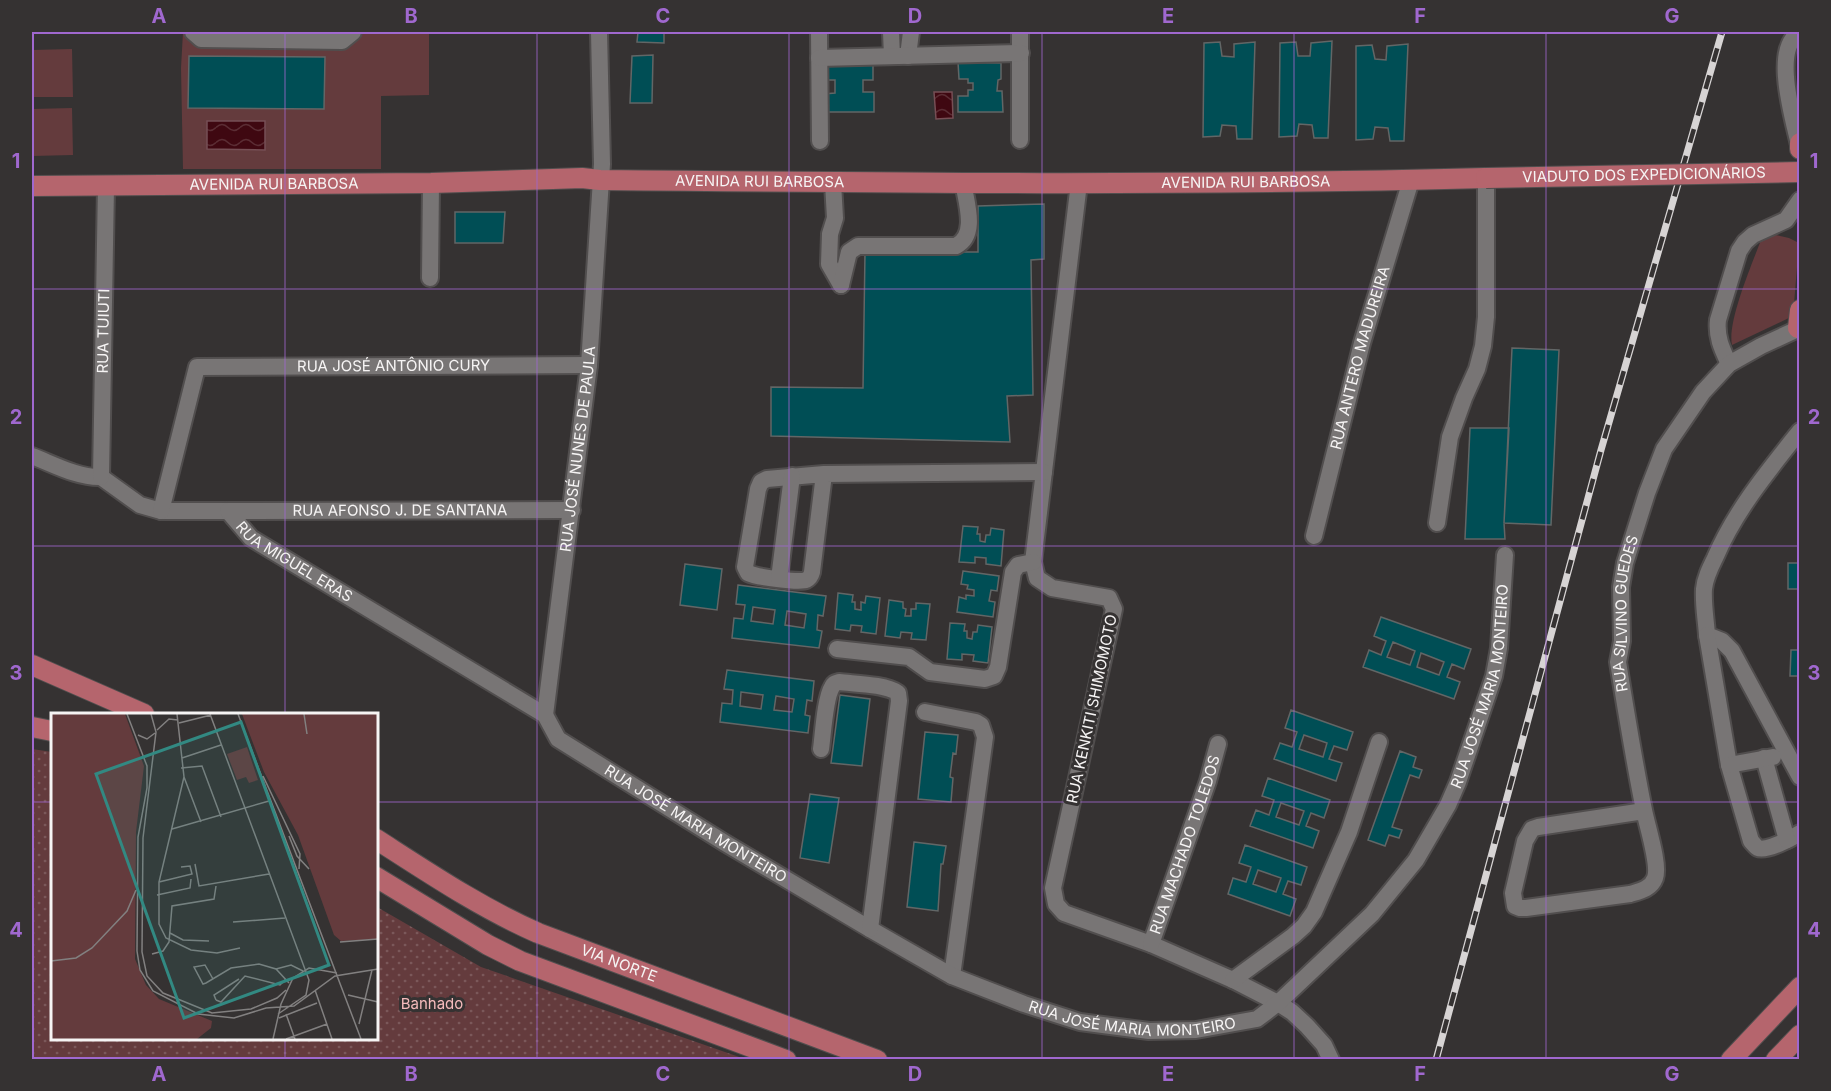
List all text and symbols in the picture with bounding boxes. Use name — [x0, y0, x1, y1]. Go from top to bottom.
text: A — [152, 4, 167, 28]
text: B — [404, 4, 418, 28]
text: C — [656, 4, 670, 28]
text: D — [908, 4, 922, 28]
text: E — [1162, 4, 1174, 28]
text: F — [1414, 4, 1426, 28]
text: G — [1664, 4, 1680, 28]
text: 1 — [12, 149, 20, 173]
text: 1 — [1810, 149, 1818, 173]
street label: VIADUTO DOS EXPEDICIONÁRIOS — [1522, 163, 1766, 186]
street label: AVENIDA RUI BARBOSA — [675, 171, 844, 191]
street label: AVENIDA RUI BARBOSA — [1161, 171, 1331, 192]
street label: AVENIDA RUI BARBOSA — [189, 174, 359, 194]
street label: RUA ANTERO MADUREIRA — [1326, 264, 1394, 452]
street label: RUA TUIUTI — [93, 288, 113, 374]
street label: RUA JOSÉ NUNES DE PAULA — [556, 345, 599, 553]
street label: RUA JOSÉ ANTÔNIO CURY — [297, 356, 490, 375]
text: 2 — [10, 405, 22, 429]
text: 2 — [1808, 405, 1820, 429]
street label: RUA AFONSO J. DE SANTANA — [293, 500, 507, 520]
street label: RUA MIGUEL ERAS — [232, 517, 356, 606]
street label: RUA SILVINO GUEDES — [1608, 533, 1642, 693]
street label: RUA JOSÉ MARIA MONTEIRO — [1446, 584, 1512, 791]
street label: RUA KENKITI SHIMOMOTO — [1062, 613, 1121, 805]
text: 3 — [10, 661, 22, 685]
text: 3 — [1808, 661, 1820, 685]
inset map — [51, 713, 378, 1040]
street label: RUA MACHADO TOLEDOS — [1145, 753, 1224, 936]
street label: RUA JOSÉ MARIA MONTEIRO — [601, 760, 790, 887]
text: 4 — [9, 918, 23, 942]
text: 4 — [1807, 918, 1821, 942]
street label: VIA NORTE — [578, 940, 660, 986]
park label: Banhado — [401, 994, 463, 1013]
street label: RUA JOSÉ MARIA MONTEIRO — [1026, 996, 1237, 1040]
text: A — [152, 1062, 167, 1086]
text: B — [404, 1062, 418, 1086]
text: C — [656, 1062, 670, 1086]
text: D — [908, 1062, 922, 1086]
text: E — [1162, 1062, 1174, 1086]
text: F — [1414, 1062, 1426, 1086]
text: G — [1664, 1062, 1680, 1086]

